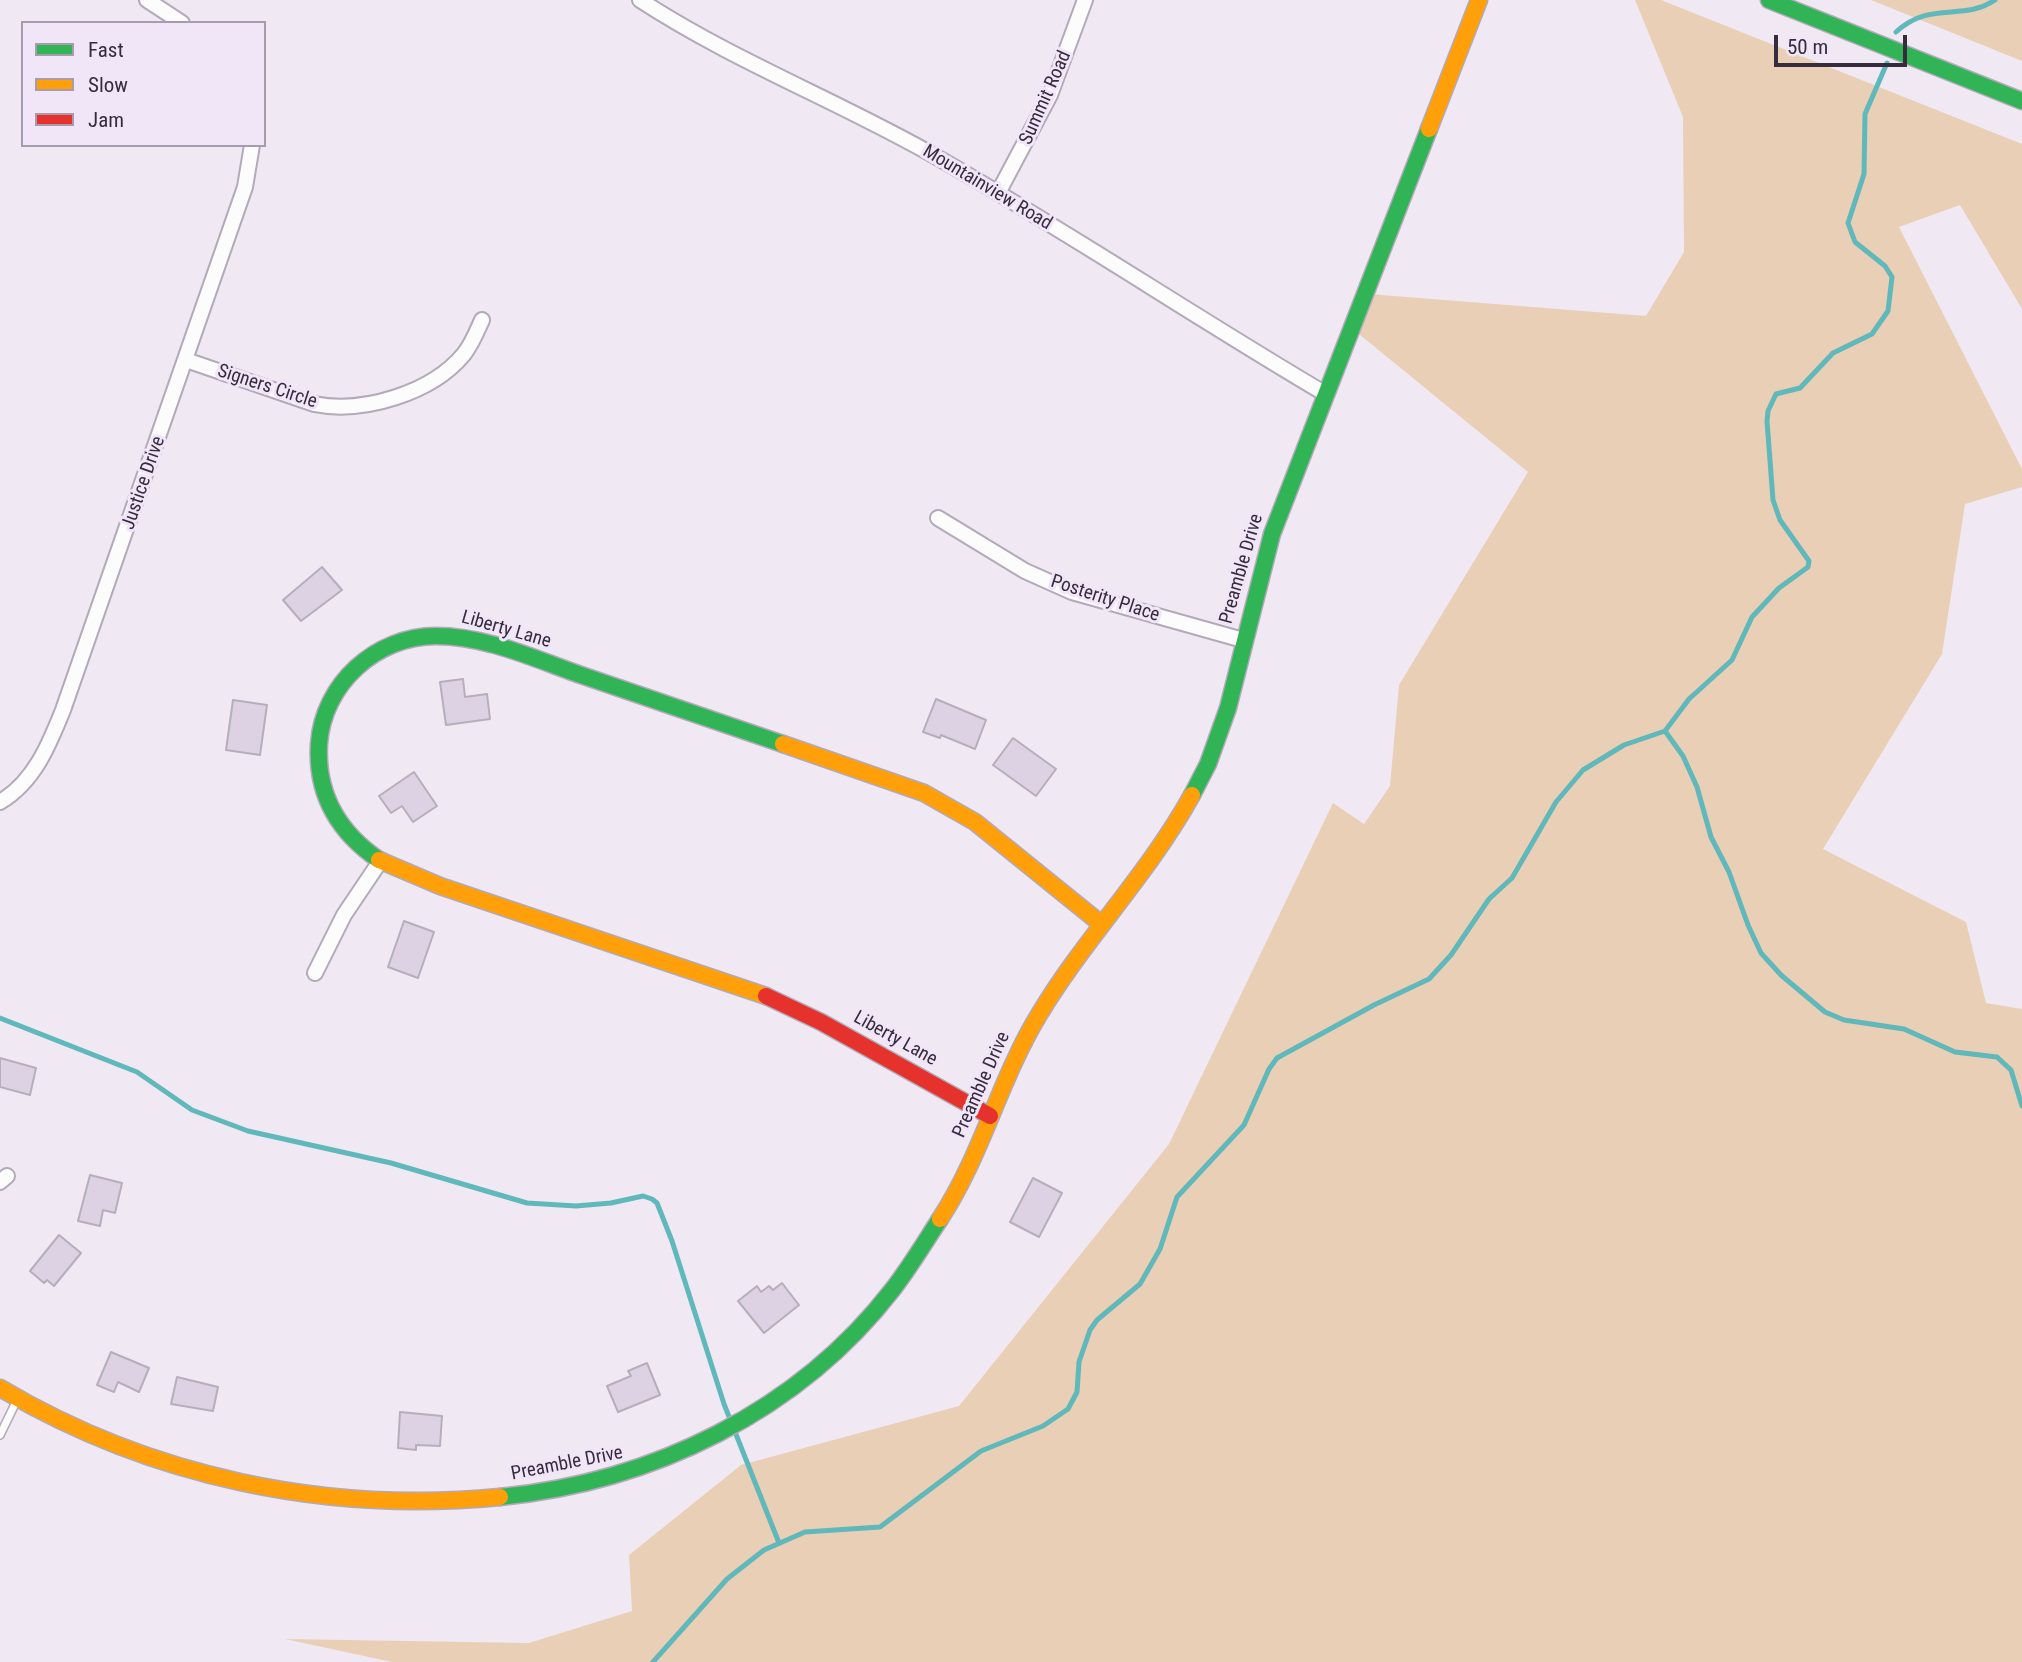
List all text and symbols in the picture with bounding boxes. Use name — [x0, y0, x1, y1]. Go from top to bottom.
legend — [21, 21, 266, 147]
scale bar — [1777, 21, 1910, 65]
text: 50 m — [1787, 35, 1828, 59]
text: Fast — [88, 38, 124, 62]
street label: Summit Road — [1015, 48, 1077, 148]
text: Slow — [88, 73, 128, 97]
text: Jam — [88, 108, 124, 132]
street label: Mountainview Road — [918, 140, 1056, 236]
street label: Signers Circle — [214, 360, 320, 414]
street label: Justice Drive — [117, 433, 171, 533]
street label: Preamble Drive — [1215, 511, 1269, 627]
street label: Posterity Place — [1048, 571, 1162, 627]
street label: Liberty Lane — [459, 606, 553, 654]
street label: Liberty Lane — [849, 1007, 941, 1071]
street label: Preamble Drive — [949, 1029, 1015, 1141]
street label: Preamble Drive — [509, 1442, 625, 1486]

